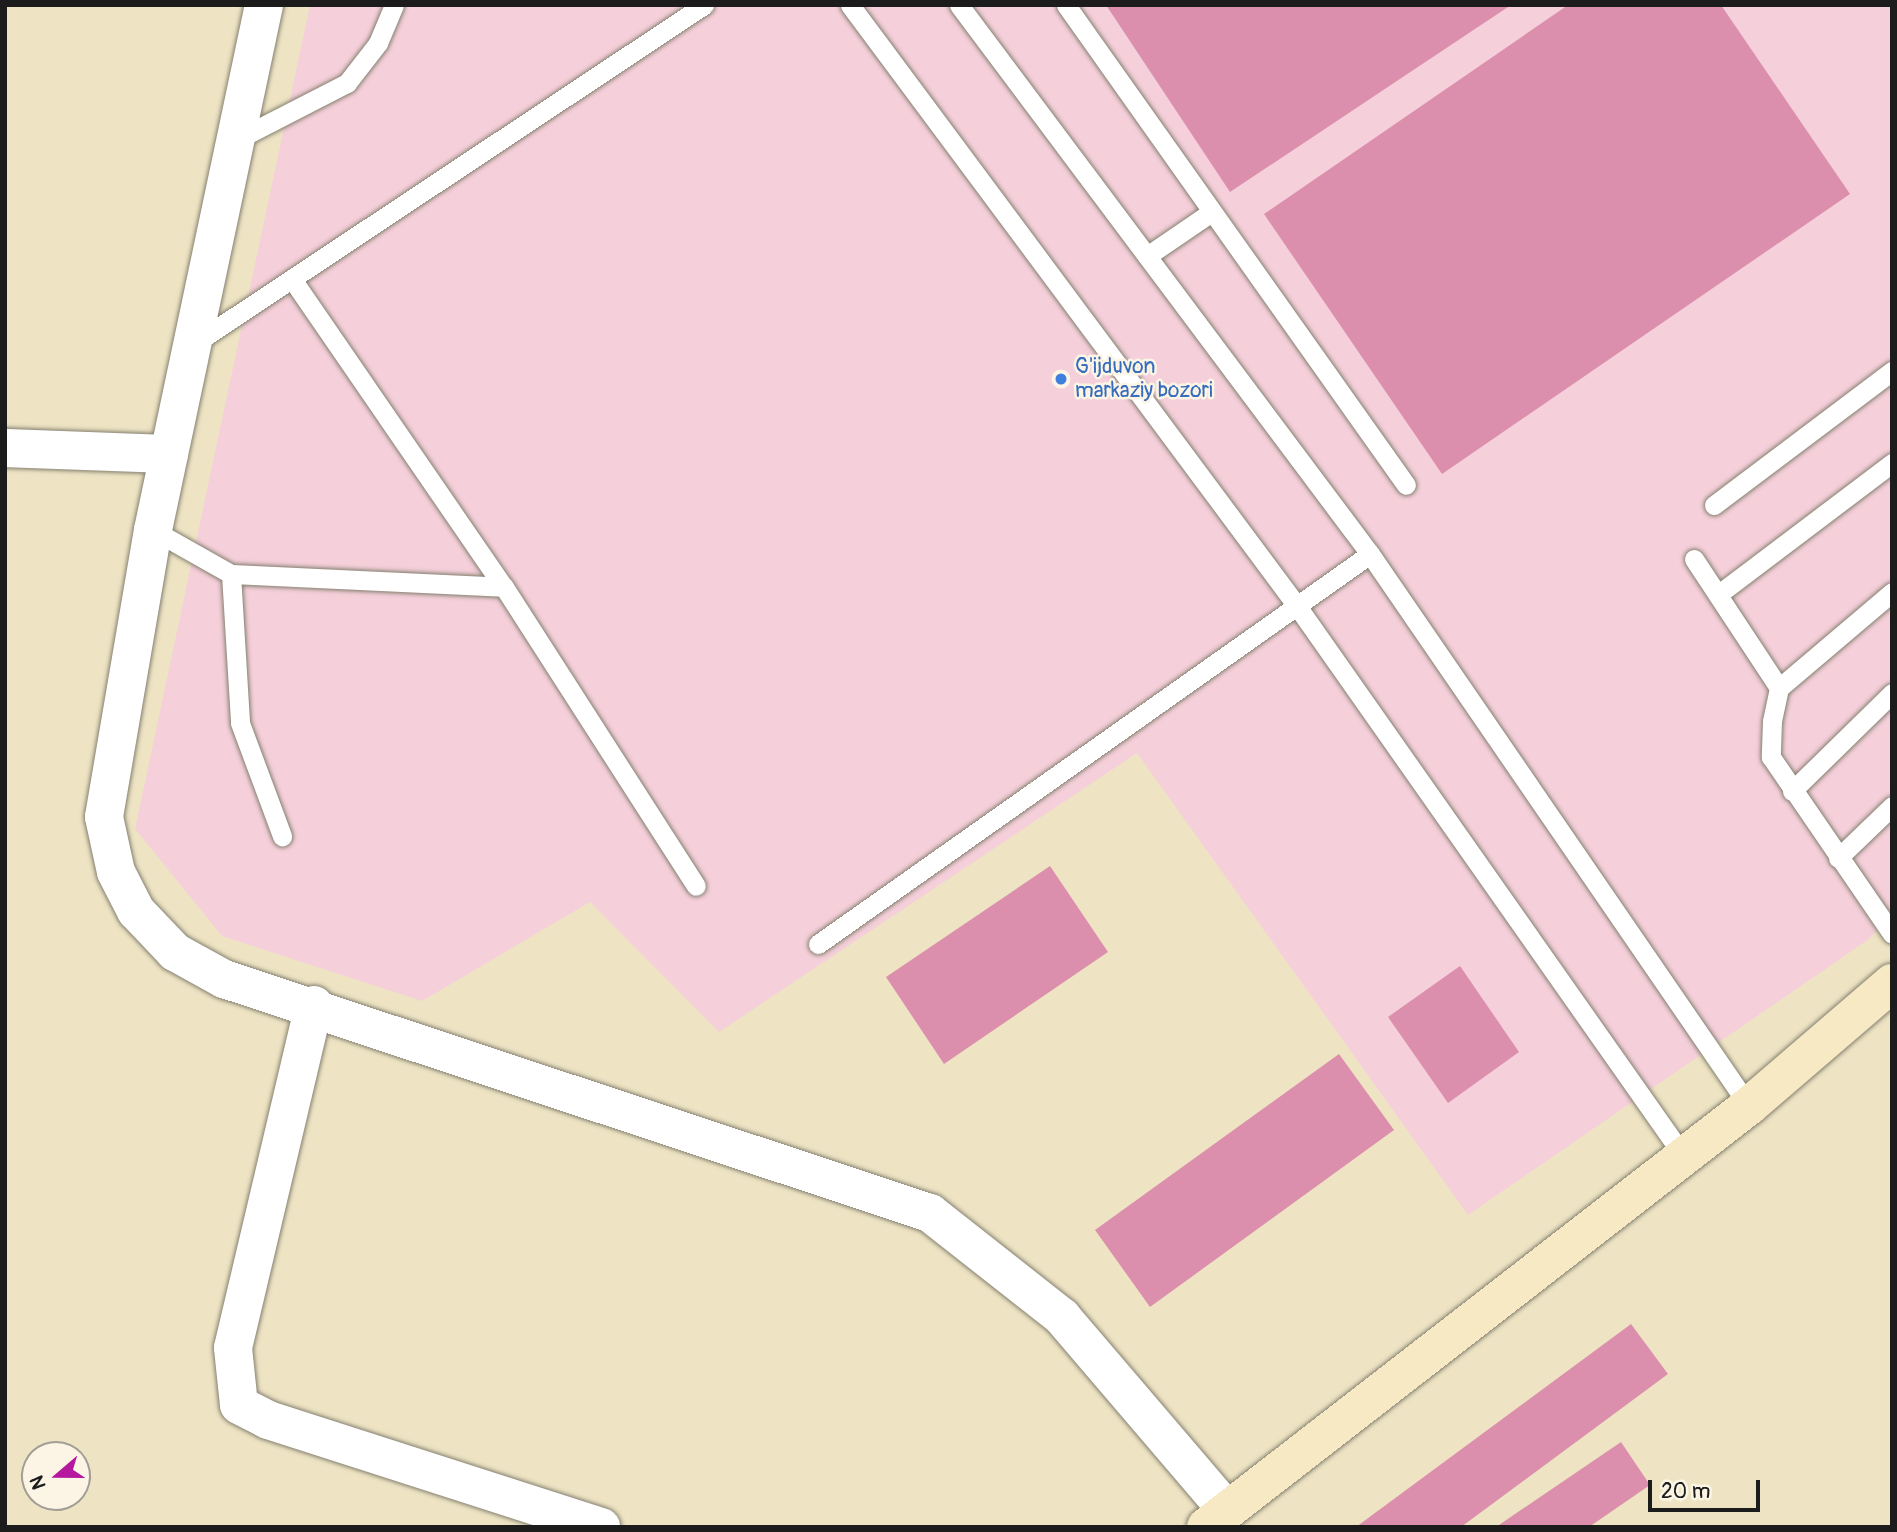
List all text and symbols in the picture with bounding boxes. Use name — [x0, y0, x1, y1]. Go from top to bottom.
place label: G'ijduvon markaziy bozori — [1075, 354, 1213, 404]
marker: G'ijduvon markaziy bozori — [1053, 371, 1069, 387]
north arrow — [21, 1441, 91, 1511]
scale bar — [1652, 1466, 1764, 1510]
text: N — [25, 1472, 52, 1493]
text: 20 m — [1661, 1478, 1710, 1505]

